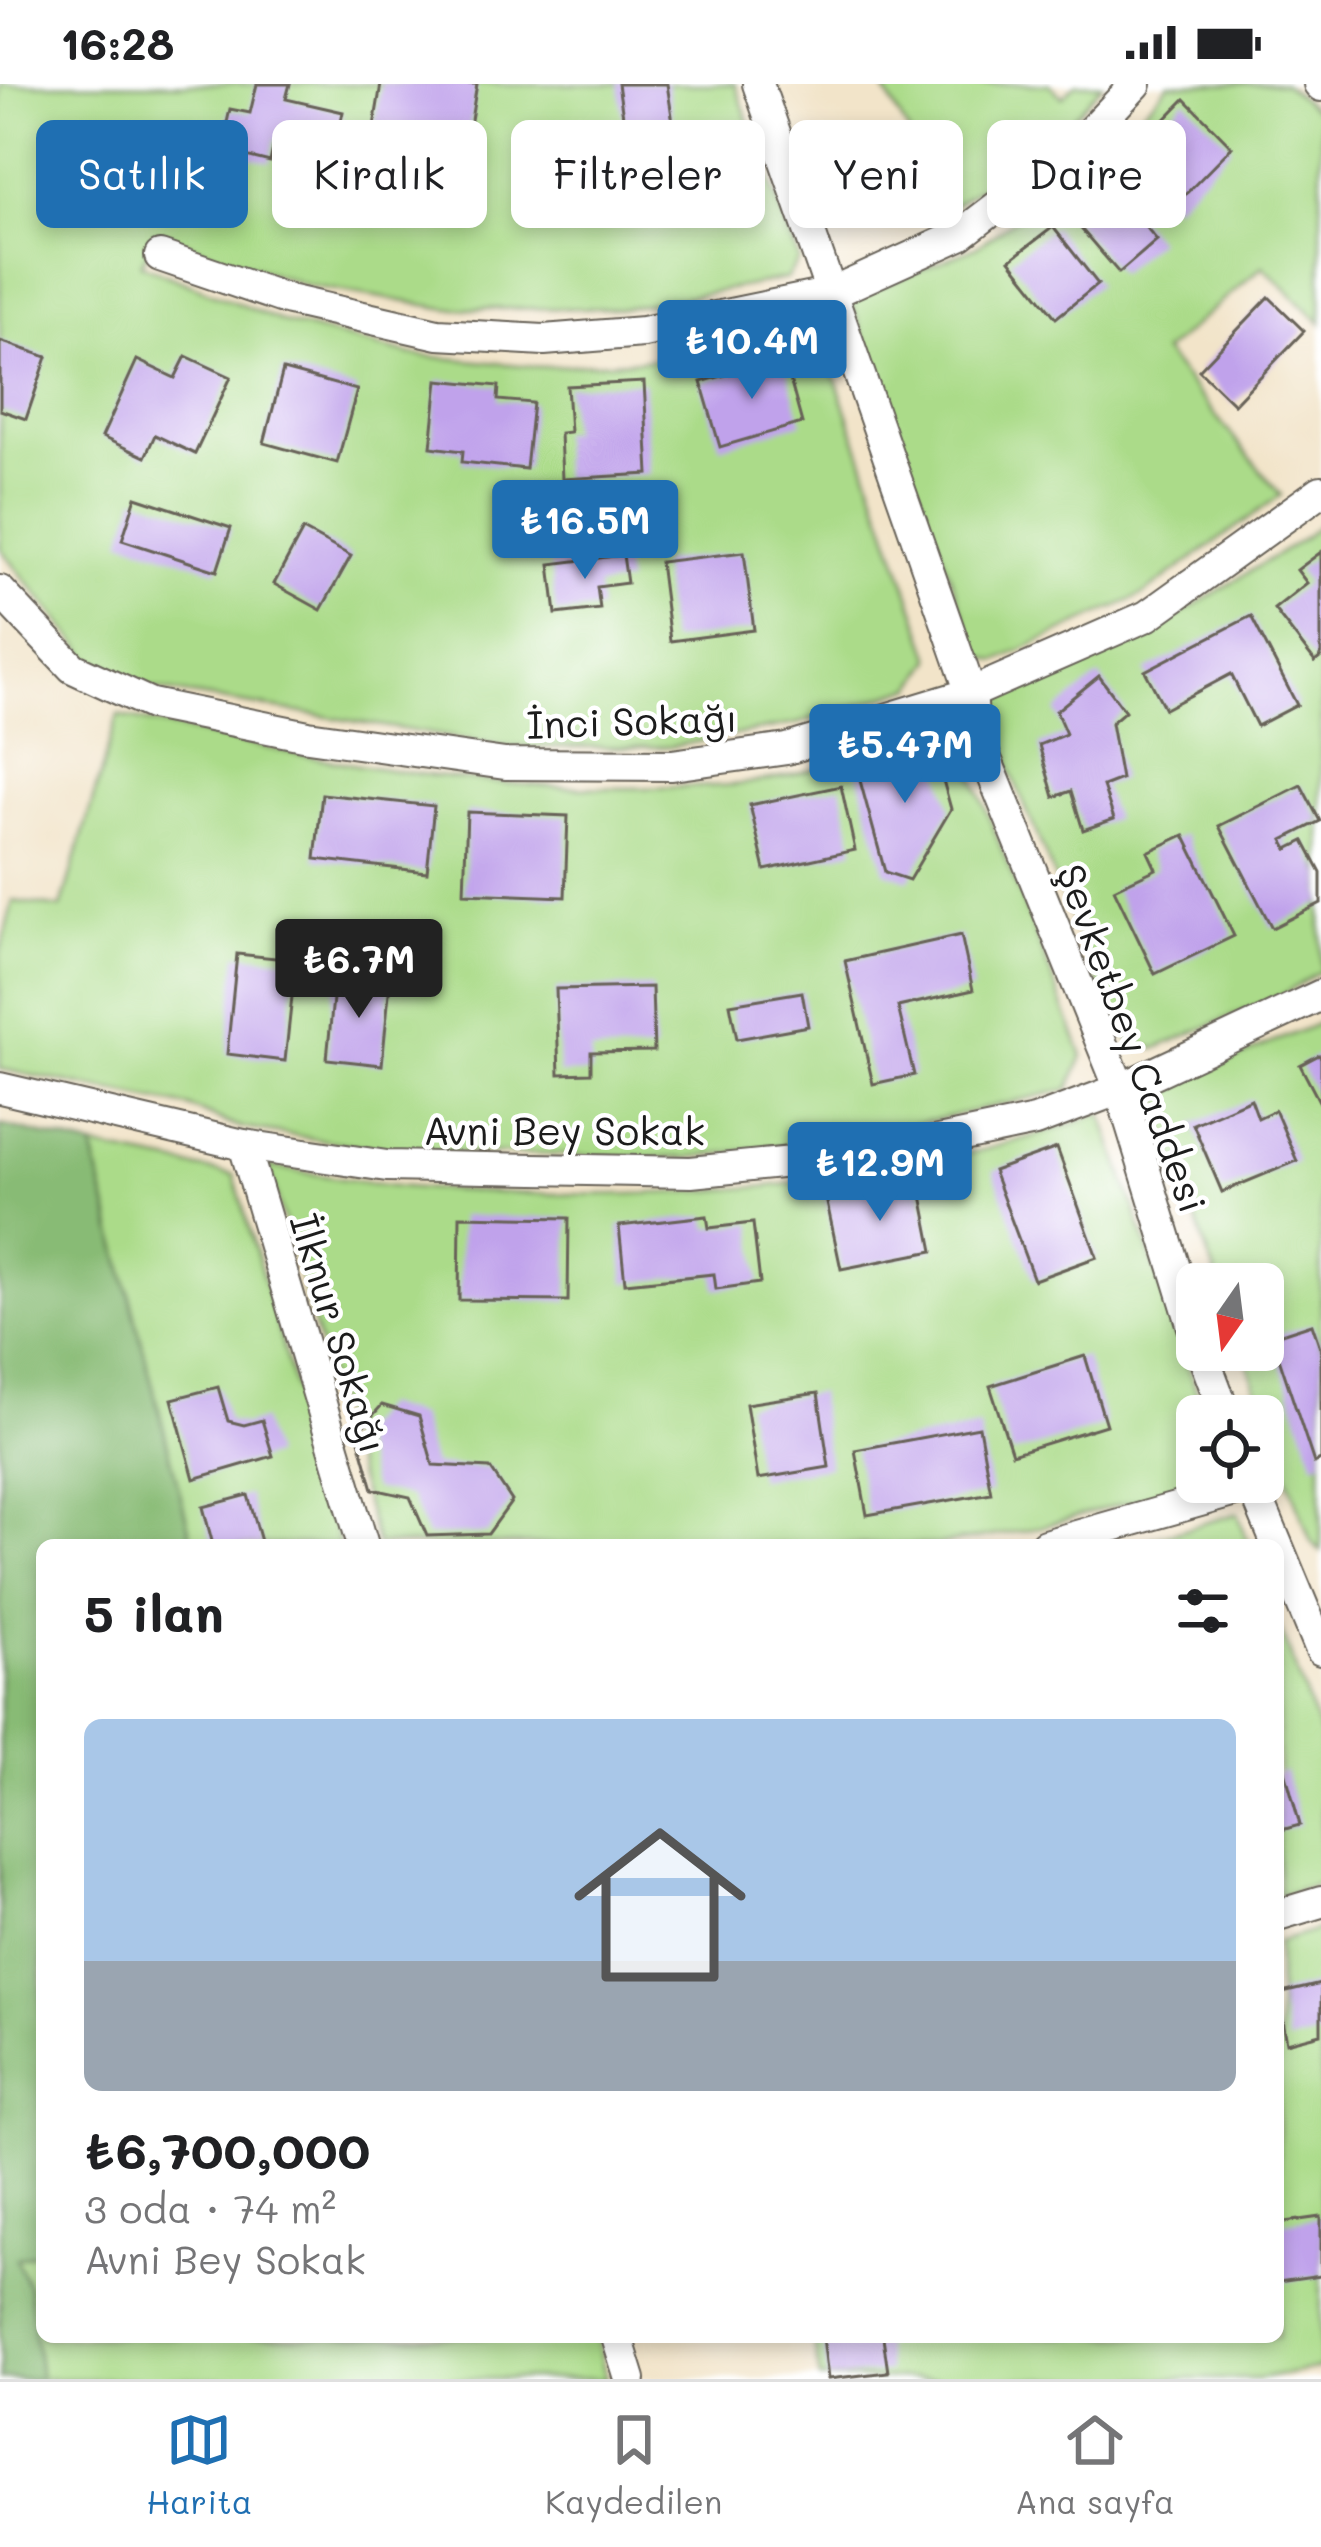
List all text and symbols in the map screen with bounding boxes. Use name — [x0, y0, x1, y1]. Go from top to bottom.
text: 16:28 — [60, 13, 174, 71]
chip: Satılık — [36, 120, 248, 228]
chip: Kiralık — [272, 120, 487, 228]
chip: Filtreler — [511, 120, 765, 228]
chip: Yeni — [789, 120, 963, 228]
chip: Daire — [987, 120, 1186, 228]
pin: ₺10.4M — [654, 300, 850, 402]
text: ₺10.4M — [684, 313, 820, 364]
pin: ₺16.5M — [487, 480, 683, 582]
text: ₺16.5M — [519, 493, 651, 544]
street label: İnci Sokağı — [526, 691, 738, 750]
pin: ₺5.47M — [807, 704, 1003, 806]
text: ₺5.47M — [836, 717, 974, 768]
street label: Şevketbey Caddesi — [1046, 857, 1220, 1219]
pin: ₺6.7M — [275, 919, 443, 1021]
text: ₺6.7M — [302, 932, 416, 983]
street label: Avni Bey Sokak — [423, 1104, 705, 1155]
pin: ₺12.9M — [782, 1122, 978, 1224]
text: ₺12.9M — [815, 1135, 945, 1186]
street label: İlknur Sokağı — [278, 1207, 401, 1459]
north arrow — [1176, 1263, 1284, 1371]
map controls — [1176, 1263, 1284, 1503]
button: locate — [1176, 1395, 1284, 1503]
text: 5 ilan — [84, 1578, 224, 1645]
icon: filters — [1170, 1578, 1236, 1644]
icon: home — [552, 1797, 768, 2013]
text: ₺6,700,000 — [84, 2115, 370, 2182]
text: 3 oda · 74 m² — [84, 2182, 336, 2233]
text: Avni Bey Sokak — [84, 2233, 366, 2284]
tab: Harita — [146, 2407, 252, 2522]
tab: Kaydedilen — [545, 2407, 722, 2522]
tab: Ana sayfa — [1015, 2407, 1175, 2522]

